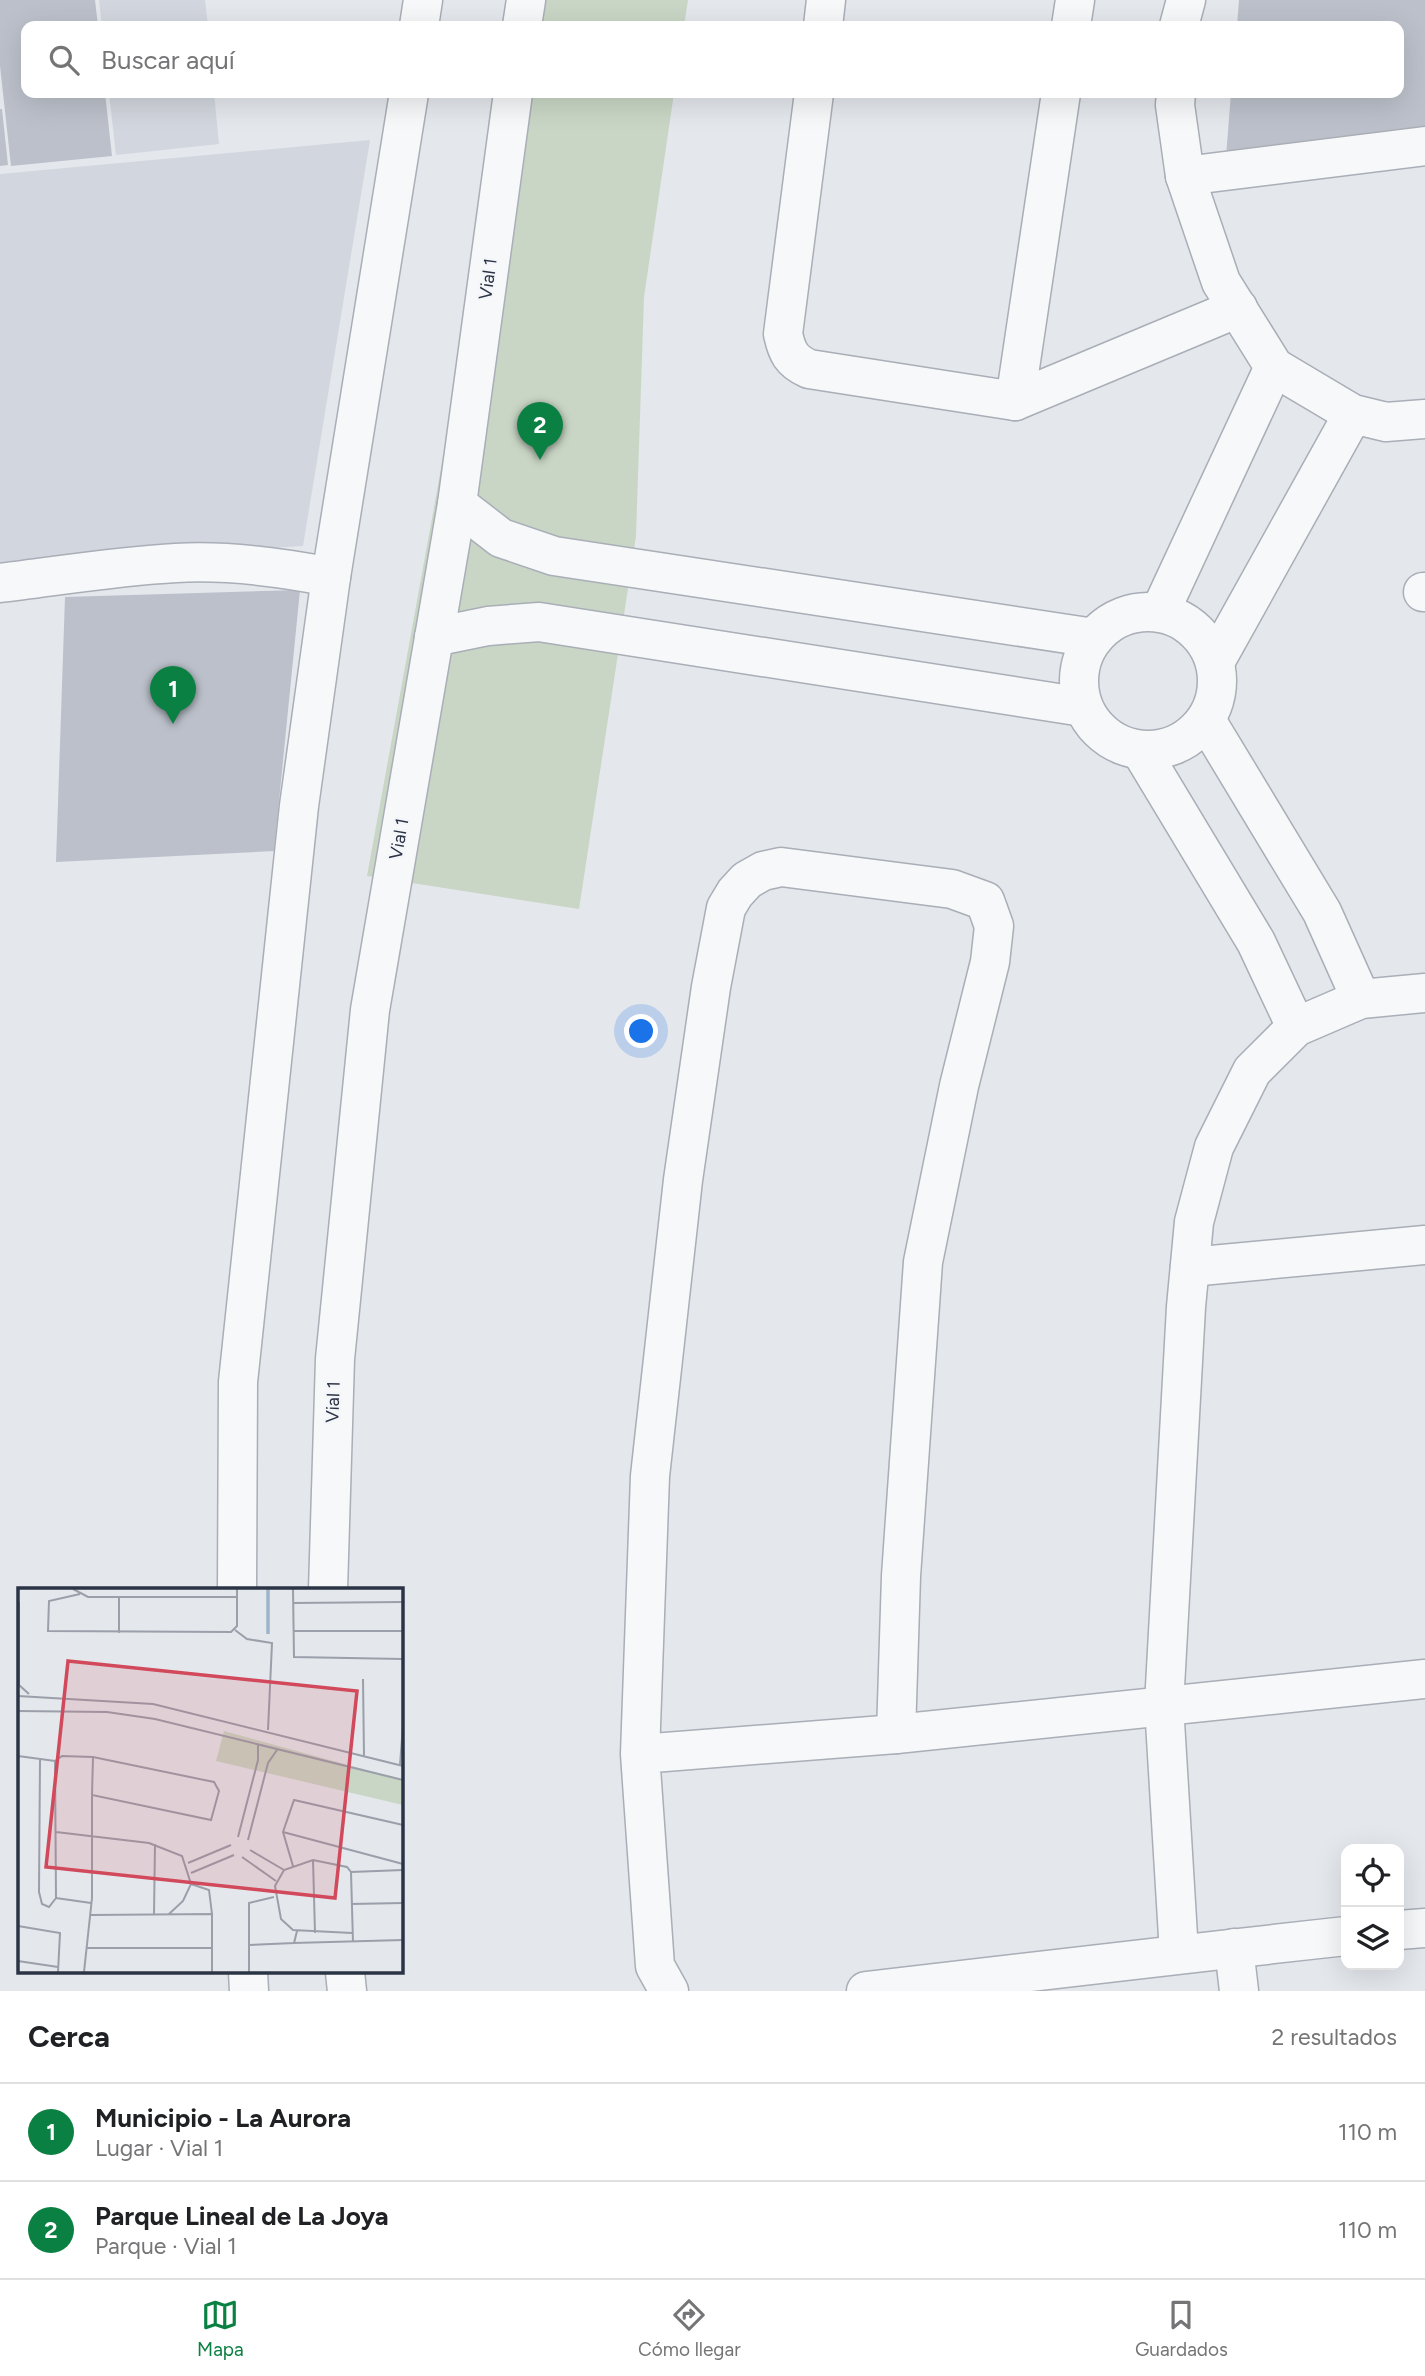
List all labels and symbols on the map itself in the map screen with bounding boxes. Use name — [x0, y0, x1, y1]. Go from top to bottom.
street label: Vial 1 — [474, 257, 502, 301]
pin: 2 — [517, 402, 563, 460]
pin: 1 — [150, 666, 196, 724]
street label: Vial 1 — [385, 817, 413, 861]
your location — [624, 1014, 658, 1048]
street label: Vial 1 — [321, 1381, 345, 1423]
inset map — [18, 1588, 402, 1974]

